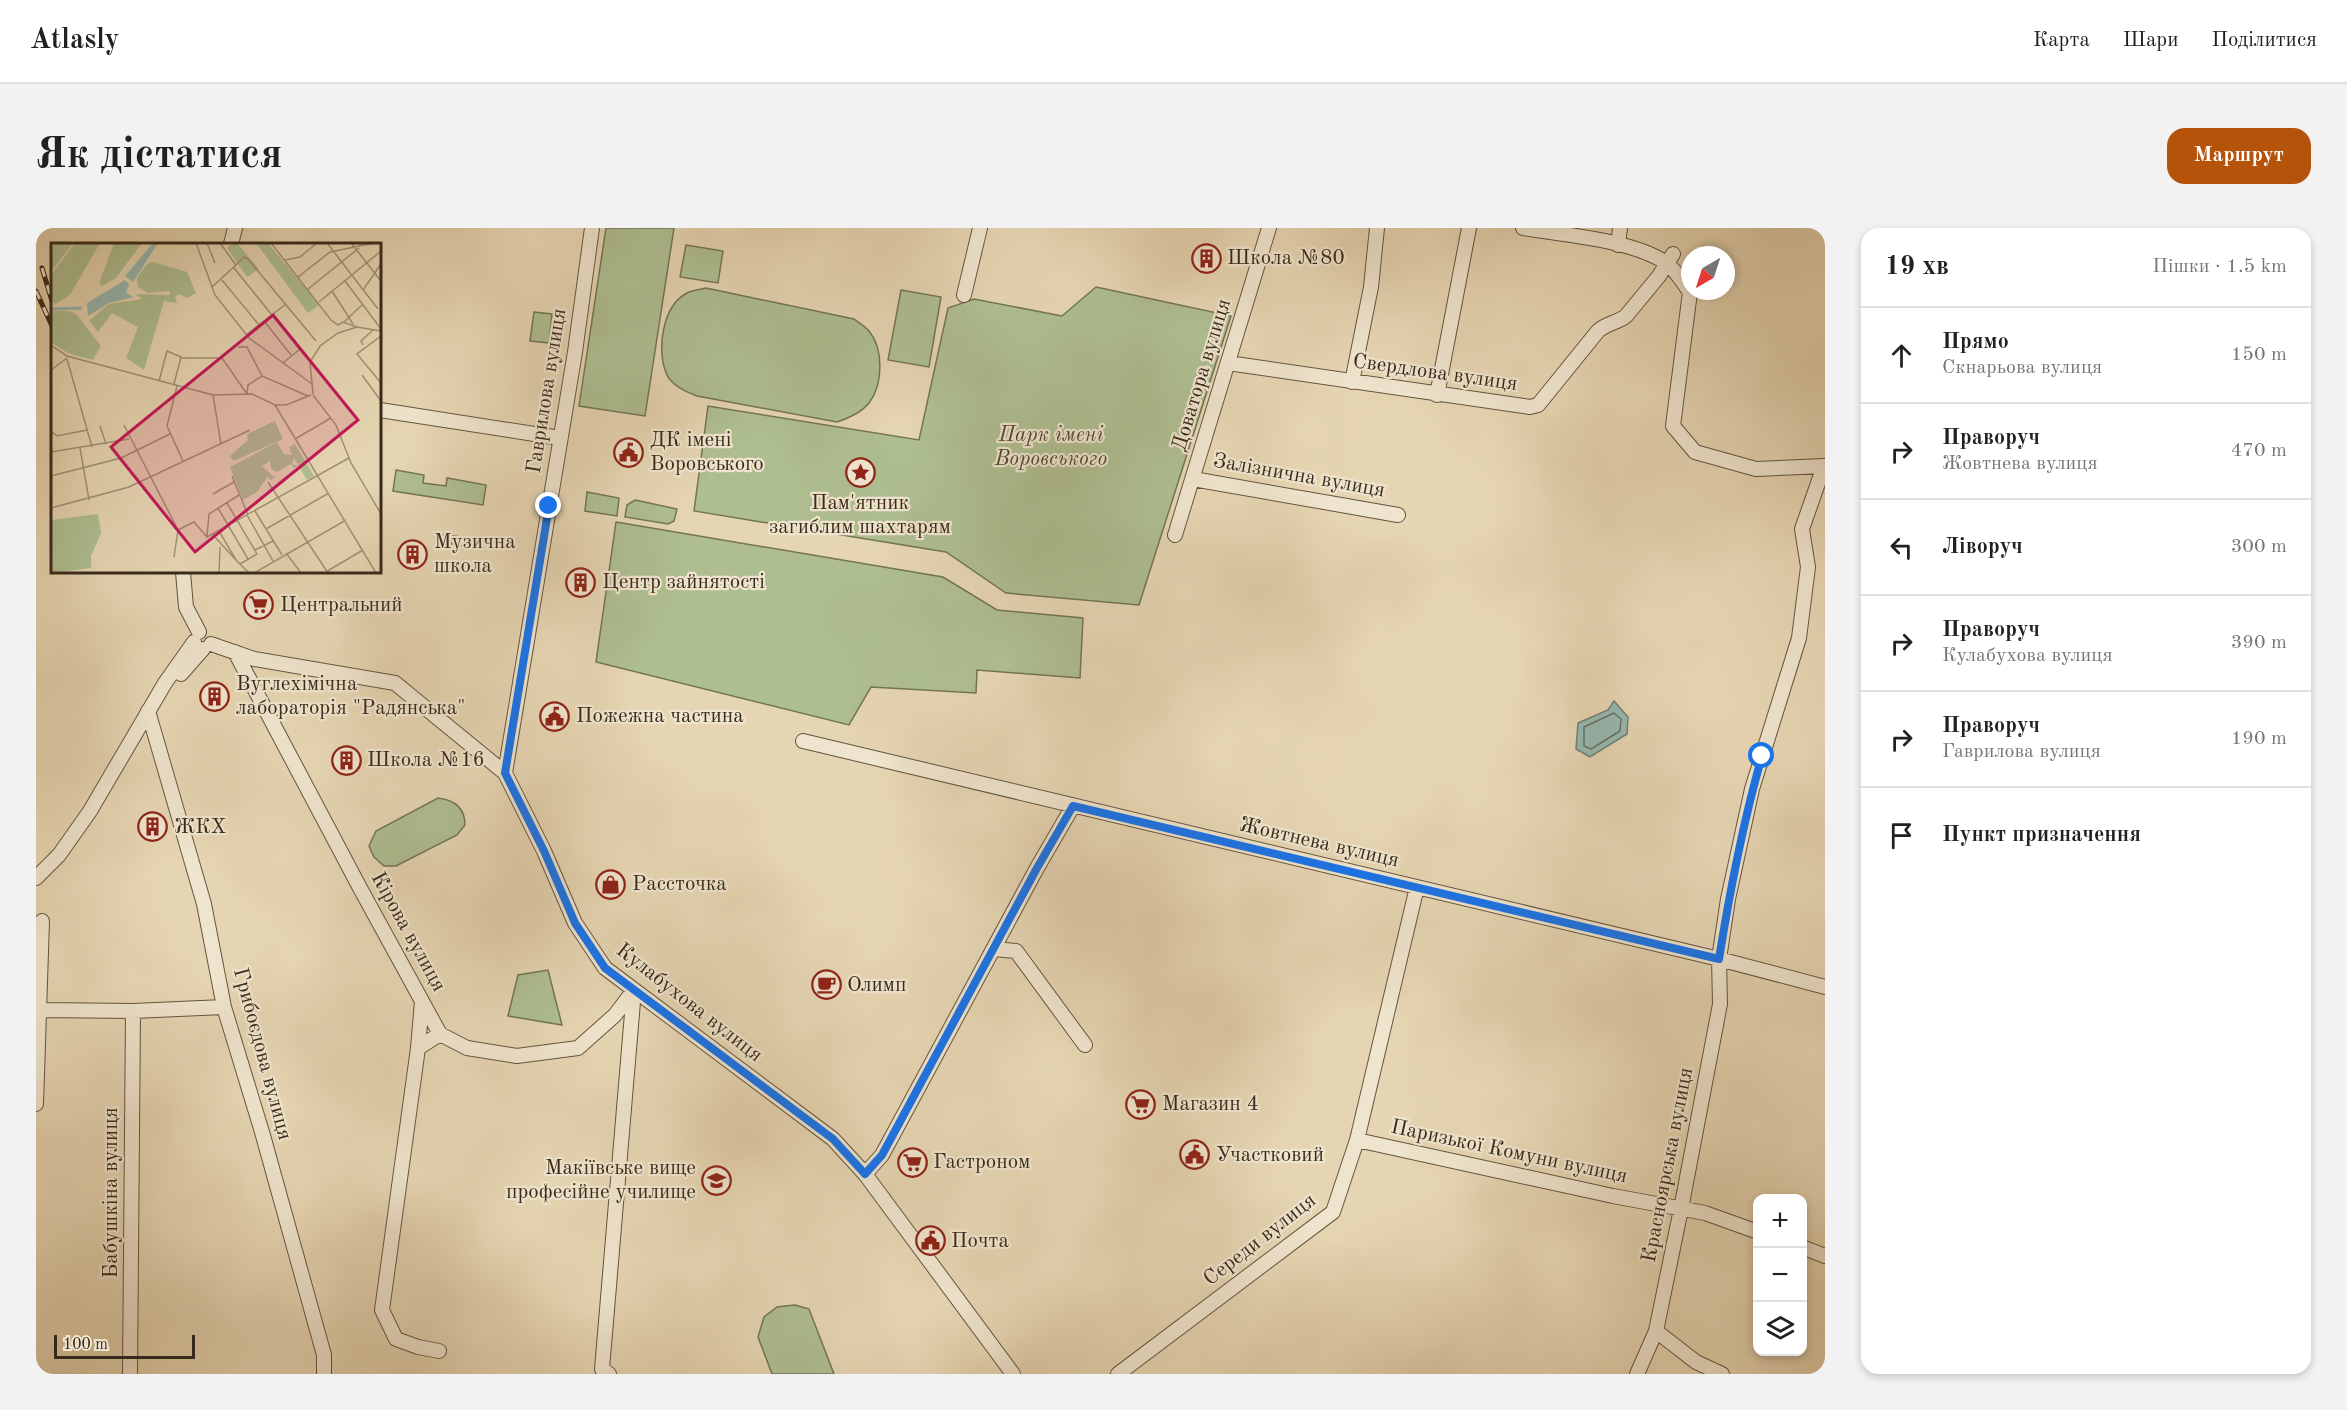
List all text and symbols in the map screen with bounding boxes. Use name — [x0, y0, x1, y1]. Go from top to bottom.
text: Atlasly — [30, 27, 120, 55]
text: Карта — [2033, 30, 2090, 51]
text: Шари — [2123, 30, 2178, 51]
text: Поділитися — [2211, 30, 2317, 51]
button: Маршрут — [2167, 128, 2311, 184]
text: Як дістатися — [36, 135, 283, 177]
building icon: Школа №80 — [1190, 242, 1222, 274]
inset map — [51, 243, 381, 573]
north arrow — [1681, 246, 1735, 300]
place label: Школа №80 — [1227, 248, 1345, 269]
text: 19 хв — [1885, 254, 1949, 280]
text: Пішки · 1.5 km — [2152, 257, 2287, 277]
street label: Доватора вулиця — [1169, 296, 1235, 454]
street label: Гаврилова вулиця — [524, 307, 570, 475]
text: Прямо — [1942, 331, 2009, 353]
icon: ahead — [1885, 339, 1918, 372]
text: 150 m — [2231, 345, 2287, 365]
street label: Свердлова вулиця — [1351, 351, 1519, 395]
text: Скнарьова вулиця — [1942, 358, 2102, 378]
park label: Парк імені Воровського — [994, 425, 1107, 470]
text: Праворуч — [1942, 427, 2040, 449]
place label: ДК імені Воровського — [650, 430, 764, 475]
icon: right — [1885, 435, 1918, 468]
public building icon: ДК імені Воровського — [613, 436, 645, 468]
text: 470 m — [2231, 441, 2287, 461]
street label: Залізнична вулиця — [1211, 451, 1387, 501]
text: Жовтнева вулиця — [1942, 454, 2098, 474]
place icon: Пам'ятник загиблим шахтарям — [844, 456, 876, 488]
route end — [535, 492, 561, 518]
place label: Пам'ятник загиблим шахтарям — [769, 493, 951, 538]
icon: left — [1885, 531, 1918, 564]
place label: Музична школа — [434, 532, 516, 577]
text: Ліворуч — [1942, 536, 2023, 558]
text: 300 m — [2231, 537, 2287, 557]
building icon: Музична школа — [397, 538, 429, 570]
building icon: Центр зайнятості — [565, 566, 597, 598]
place label: Центр зайнятості — [602, 572, 765, 593]
supermarket icon: Центральний — [243, 589, 275, 621]
place label: Центральний — [280, 595, 403, 616]
text: Праворуч — [1942, 619, 2040, 641]
icon: right — [1885, 627, 1918, 660]
text: 390 m — [2231, 633, 2287, 653]
text: Кулабухова вулиця — [1942, 646, 2113, 666]
place label: Вуглехімічна лабораторія "Радянська" — [236, 674, 465, 719]
building icon: Вуглехімічна лабораторія "Радянська" — [199, 680, 231, 712]
public building icon: Пожежна частина — [539, 700, 571, 732]
place label: Пожежна частина — [576, 706, 744, 727]
text: Праворуч — [1942, 715, 2040, 737]
icon: right — [1885, 723, 1918, 756]
text: 190 m — [2231, 729, 2287, 749]
route start — [1748, 742, 1774, 768]
text: Гаврилова вулиця — [1942, 742, 2101, 762]
building icon: Школа №16 — [330, 744, 362, 776]
place label: Школа №16 — [367, 750, 485, 771]
building icon: ЖКХ — [137, 811, 169, 843]
street label: Жовтнева вулиця — [1237, 814, 1401, 872]
place label: ЖКХ — [174, 817, 226, 838]
icon: arrive — [1885, 819, 1918, 852]
text: Пункт призначення — [1942, 824, 2141, 846]
shop icon: Рассточка — [595, 868, 627, 900]
street label: Кірова вулиця — [367, 869, 449, 995]
place label: Рассточка — [632, 874, 727, 895]
street label: Кулабухова вулиця — [612, 940, 766, 1067]
street label: Грибоєдова вулиця — [229, 966, 295, 1142]
cafe icon: Олимп — [810, 969, 842, 1001]
place label: Олимп — [847, 975, 906, 996]
street label: Красноярська вулиця — [1639, 1066, 1697, 1264]
supermarket icon: Магазин 4 — [1125, 1088, 1157, 1120]
place label: Магазин 4 — [1162, 1094, 1259, 1115]
street label: Бабушкіна вулиця — [101, 1107, 122, 1279]
street label: Паризької Комуни вулиця — [1389, 1117, 1629, 1187]
public building icon: Участковий — [1179, 1139, 1211, 1171]
place label: Участковий — [1216, 1145, 1324, 1166]
supermarket icon: Гастроном — [896, 1146, 928, 1178]
place label: Гастроном — [933, 1152, 1030, 1173]
place label: Макіївське вище професійне училище — [506, 1158, 696, 1203]
school or university icon: Макіївське вище професійне училище — [701, 1164, 733, 1196]
street label: Середи вулиця — [1200, 1190, 1320, 1290]
map controls — [1753, 1194, 1807, 1356]
button: + — [1753, 1194, 1807, 1248]
public building icon: Почта — [914, 1225, 946, 1257]
place label: Почта — [951, 1231, 1009, 1252]
button: − — [1753, 1248, 1807, 1302]
button: layers — [1753, 1302, 1807, 1356]
scale bar — [54, 1332, 195, 1360]
text: 100 m — [63, 1337, 108, 1353]

